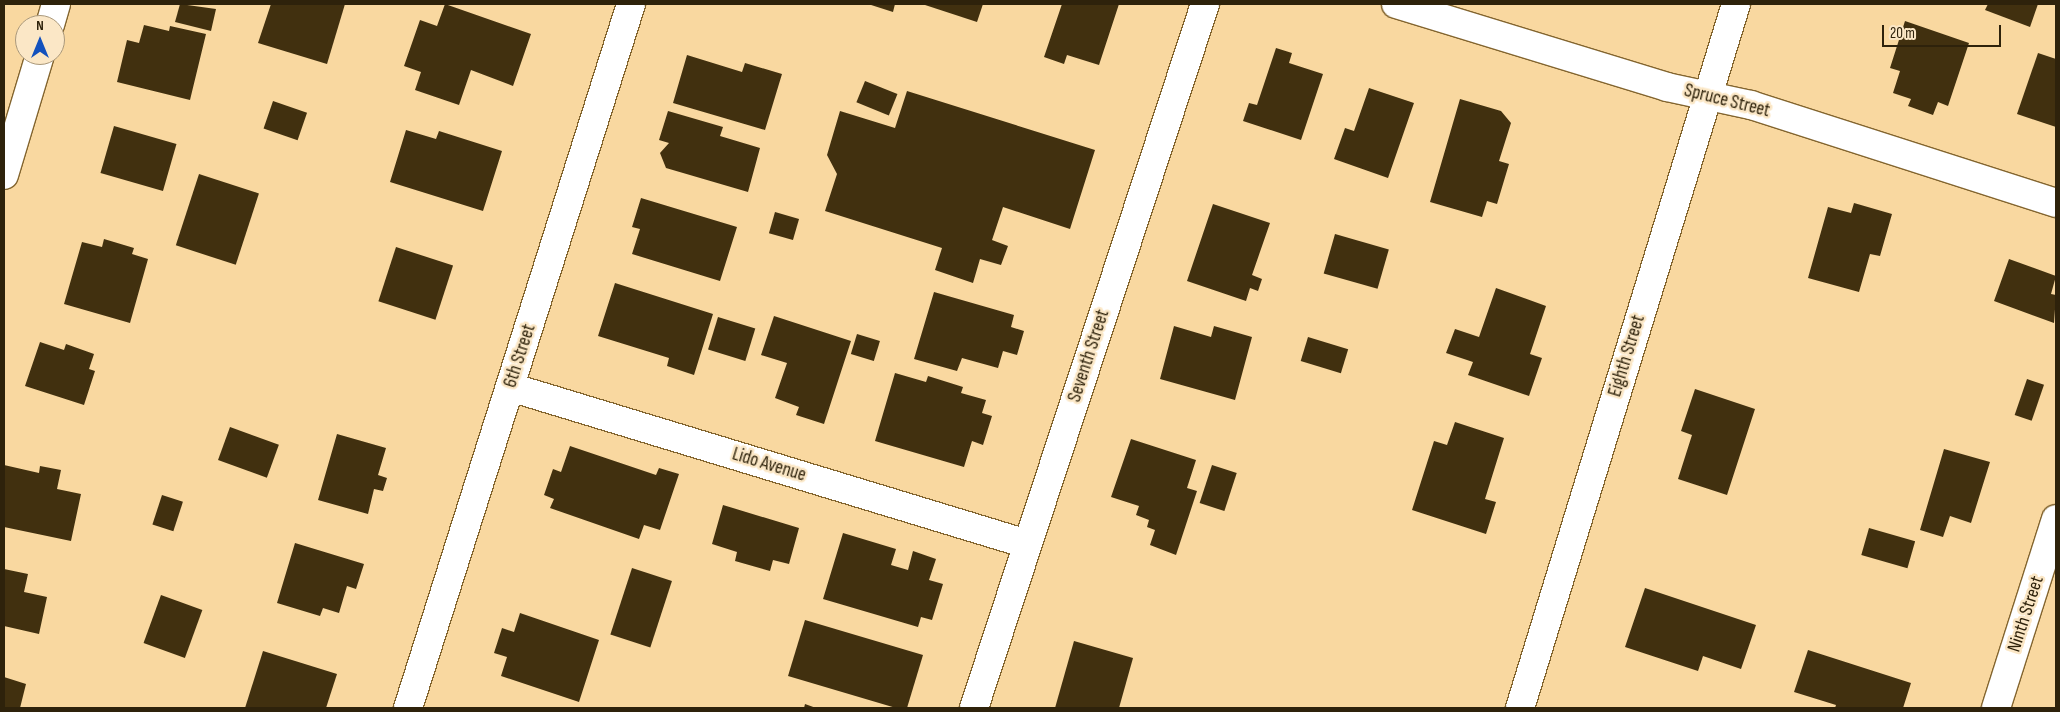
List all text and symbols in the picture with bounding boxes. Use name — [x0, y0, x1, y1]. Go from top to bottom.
north arrow — [15, 15, 65, 65]
scale bar — [1885, 15, 2004, 47]
text: N — [36, 17, 44, 34]
text: 20 m — [1890, 24, 1915, 43]
street label: Spruce Street — [1682, 79, 1772, 123]
street label: Seventh Street — [1063, 307, 1115, 405]
street label: Eighth Street — [1604, 312, 1650, 400]
street label: 6th Street — [499, 321, 541, 391]
street label: Lido Avenue — [729, 443, 809, 487]
street label: Ninth Street — [2003, 573, 2049, 655]

